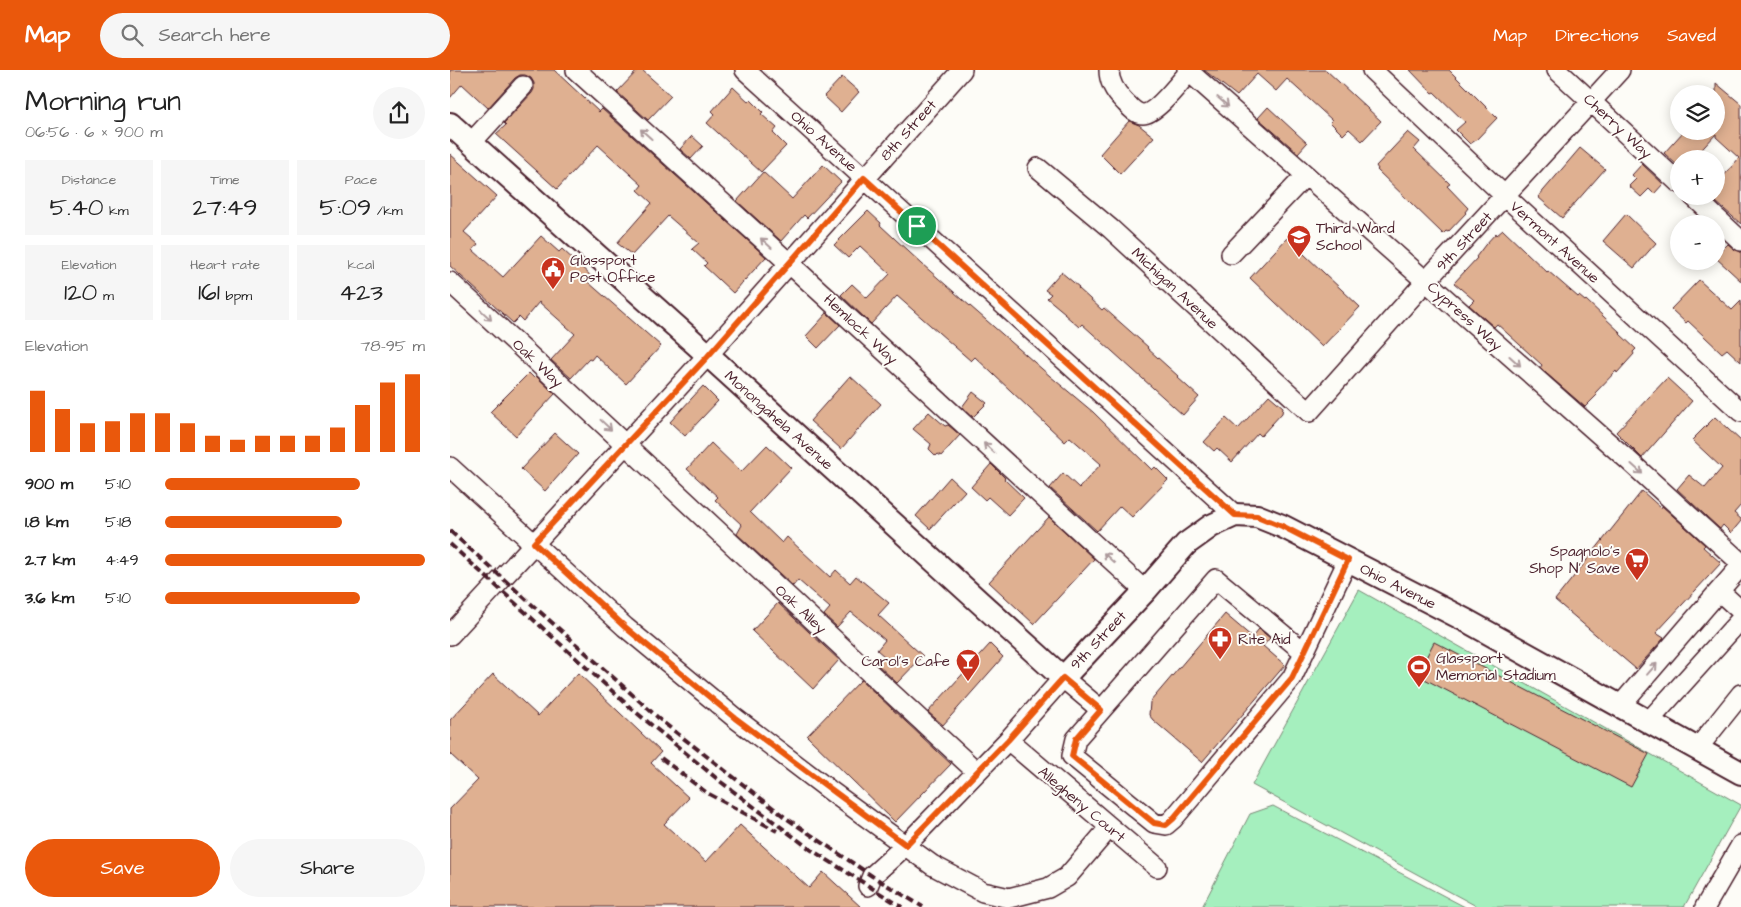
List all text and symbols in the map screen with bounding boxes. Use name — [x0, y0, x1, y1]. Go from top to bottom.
search box — [100, 13, 450, 58]
text: Map — [25, 18, 70, 52]
icon: search — [118, 21, 146, 49]
text: Search here — [158, 22, 271, 49]
text: Map — [1493, 23, 1527, 48]
text: Directions — [1555, 23, 1639, 48]
text: Saved — [1667, 23, 1716, 48]
text: Morning run — [25, 82, 181, 121]
map controls — [1670, 85, 1725, 270]
button: layers — [1670, 85, 1725, 140]
button: share — [373, 87, 425, 139]
street label: Cherry Way — [1578, 89, 1657, 164]
street label: 8th Street — [875, 95, 941, 165]
one-way arrow — [1217, 96, 1230, 108]
street label: Ohio Avenue — [786, 106, 862, 177]
text: 06:56 · 6 × 900 m — [25, 121, 163, 143]
one-way arrow — [640, 128, 653, 139]
button: + — [1670, 150, 1725, 205]
text: Distance — [62, 170, 116, 190]
text: Time — [210, 170, 240, 190]
text: Pace — [345, 170, 377, 190]
text: 5.40 — [49, 190, 103, 225]
text: 27:49 — [192, 190, 258, 225]
text: 5:09 — [319, 190, 371, 225]
street label: Vermont Avenue — [1505, 196, 1604, 288]
text: km — [103, 201, 129, 221]
text: /km — [371, 201, 403, 221]
pin — [896, 205, 938, 247]
street label: 9th Street — [1431, 207, 1497, 276]
icon: arrive — [903, 212, 931, 240]
button: − — [1670, 215, 1725, 270]
place label: Third Ward School — [1316, 218, 1395, 256]
school or university icon: Third Ward School — [1286, 224, 1312, 258]
one-way arrow — [760, 237, 773, 249]
street label: Michigan Avenue — [1126, 243, 1223, 335]
place label: Glassport Post Office — [570, 250, 655, 288]
text: Elevation — [61, 255, 117, 275]
text: Heart rate — [190, 255, 260, 275]
text: kcal — [348, 255, 374, 275]
public building icon: Glassport Post Office — [540, 256, 566, 290]
text: 120 — [64, 275, 97, 310]
text: 161 — [198, 275, 220, 310]
text: 423 — [339, 275, 383, 310]
street label: Cypress Way — [1422, 277, 1507, 357]
text: m — [97, 286, 114, 306]
text: bpm — [220, 286, 252, 306]
street label: Hemlock Way — [818, 290, 902, 370]
one-way arrow — [479, 309, 492, 321]
street label: Oak Way — [507, 334, 568, 393]
text: Elevation — [25, 335, 88, 357]
text: 78–95 m — [361, 335, 425, 357]
one-way arrow — [1509, 355, 1522, 366]
street label: Monongahela Avenue — [719, 366, 838, 476]
one-way arrow — [599, 419, 612, 431]
one-way arrow — [983, 442, 996, 453]
one-way arrow — [1630, 463, 1643, 474]
text: 900 m — [25, 473, 73, 495]
text: 5:10 — [105, 473, 131, 495]
text: 1.8 km — [25, 511, 68, 533]
text: 5:18 — [105, 511, 131, 533]
place label: Spagnolo's Shop N' Save — [1529, 541, 1620, 579]
supermarket icon: Spagnolo's Shop N' Save — [1624, 547, 1650, 581]
text: 2.7 km — [25, 549, 75, 571]
text: 4:49 — [105, 549, 139, 571]
one-way arrow — [1102, 552, 1115, 564]
street label: Ohio Avenue — [1356, 558, 1439, 615]
street label: Oak Alley — [770, 580, 831, 639]
text: 3.6 km — [25, 587, 74, 609]
text: 5:10 — [105, 587, 131, 609]
street label: 9th Street — [1065, 606, 1131, 675]
pharmacy icon: Rite Aid — [1207, 626, 1233, 660]
place label: Rite Aid — [1238, 629, 1291, 650]
bar icon: Carol's Cafe — [955, 648, 981, 682]
place label: Glassport Memorial Stadium — [1436, 648, 1556, 686]
place label: Carol's Cafe — [861, 651, 950, 672]
sports icon: Glassport Memorial Stadium — [1406, 654, 1432, 688]
one-way arrow — [1646, 663, 1657, 676]
street label: Allegheny Court — [1033, 761, 1130, 848]
button: Save — [25, 839, 220, 897]
button: Share — [230, 839, 425, 897]

